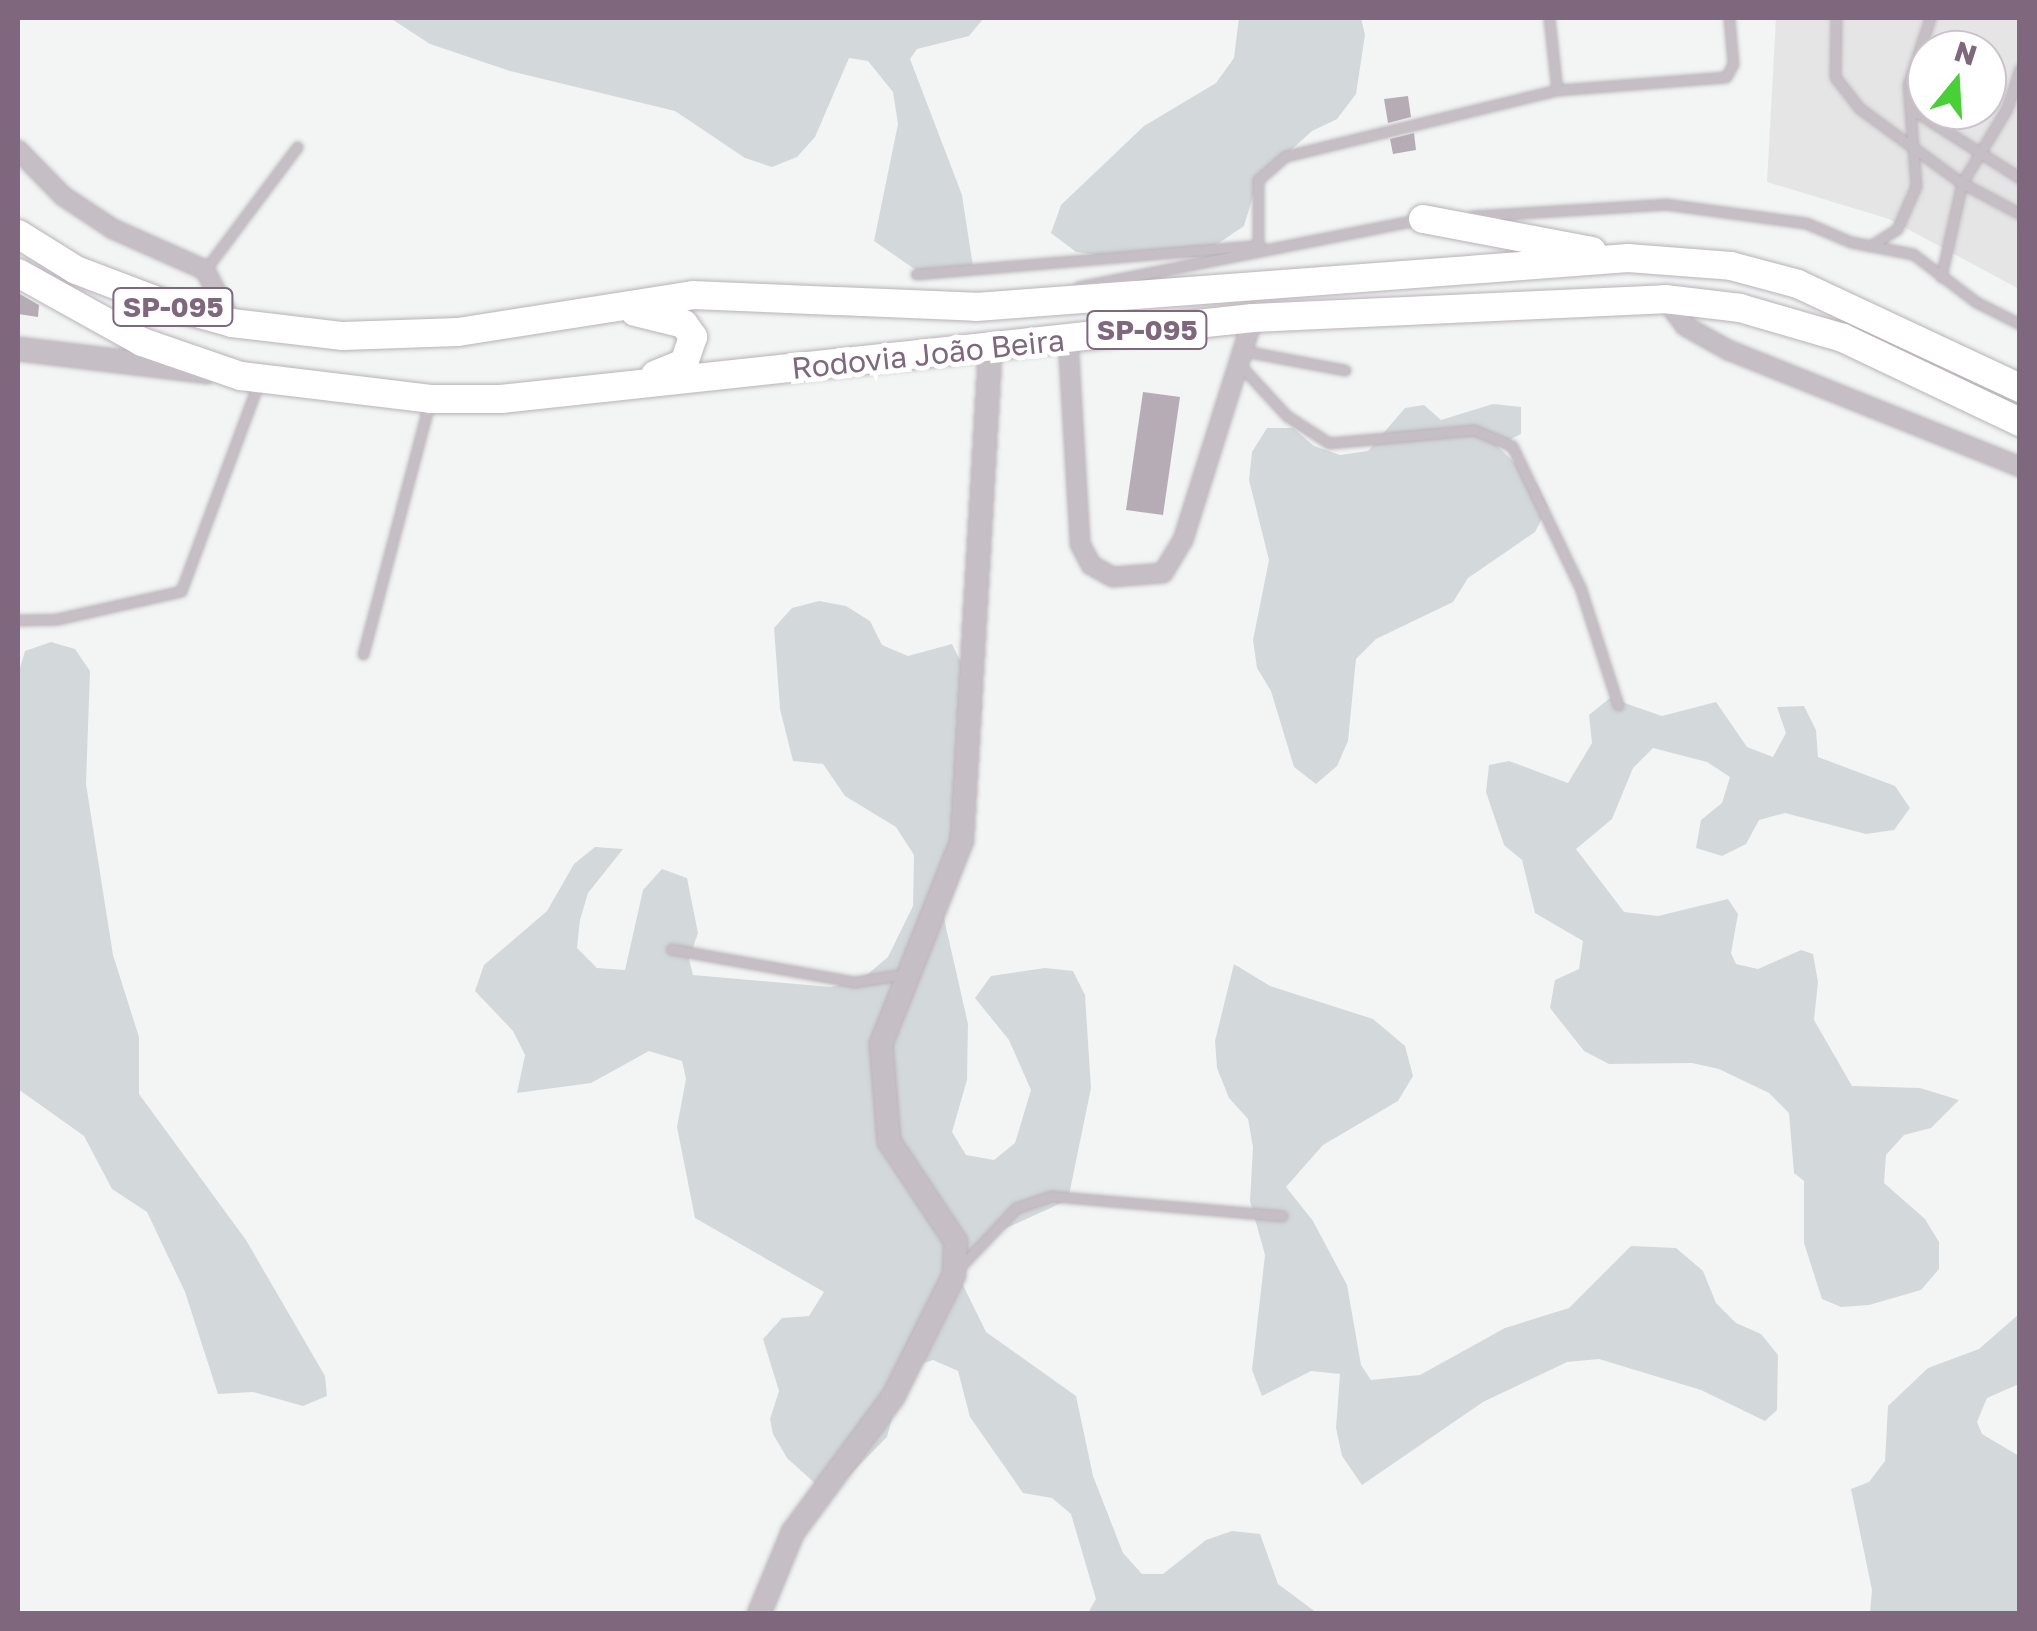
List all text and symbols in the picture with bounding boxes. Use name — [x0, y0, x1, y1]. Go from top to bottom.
north arrow — [1907, 30, 2007, 130]
text: N — [1951, 34, 1981, 72]
road number: SP-095 — [110, 284, 236, 330]
road number: SP-095 — [1084, 307, 1210, 353]
street label: Rodovia João Beira — [790, 322, 1066, 386]

